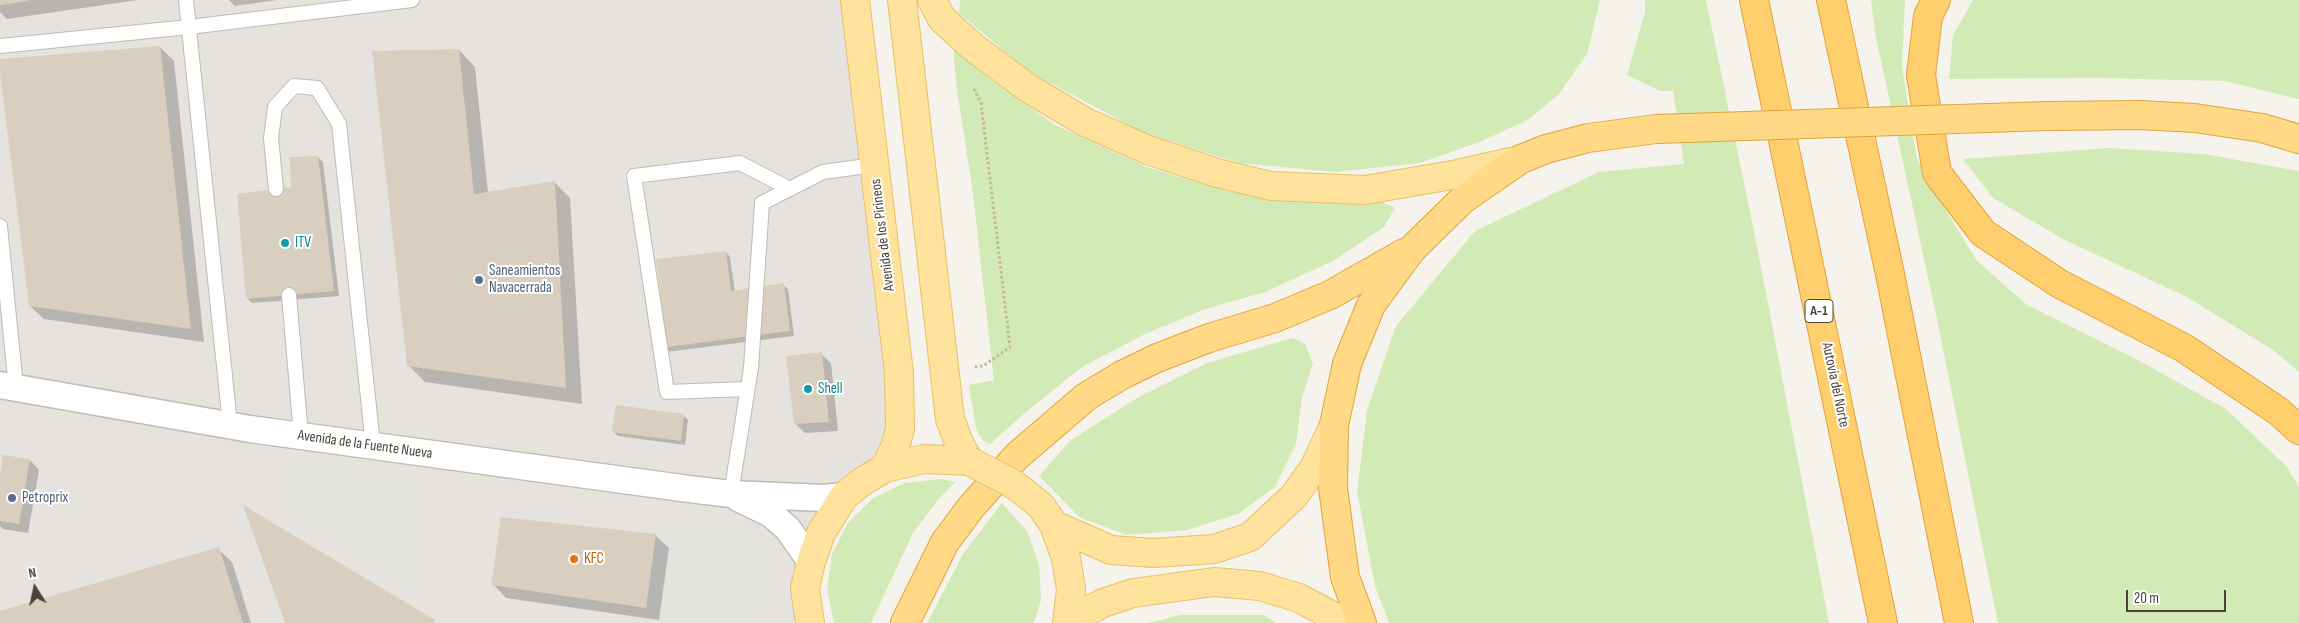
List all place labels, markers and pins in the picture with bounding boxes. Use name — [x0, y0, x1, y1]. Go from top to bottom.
place label: ITV — [295, 234, 311, 252]
marker: ITV — [279, 237, 291, 249]
place label: Saneamientos Navacerrada — [489, 262, 560, 297]
marker: Saneamientos Navacerrada — [473, 274, 485, 286]
place label: Shell — [818, 380, 842, 398]
marker: Shell — [802, 383, 814, 395]
place label: Petroprix — [22, 489, 68, 507]
marker: Petroprix — [6, 492, 18, 504]
place label: KFC — [584, 550, 604, 568]
marker: KFC — [568, 553, 580, 565]

